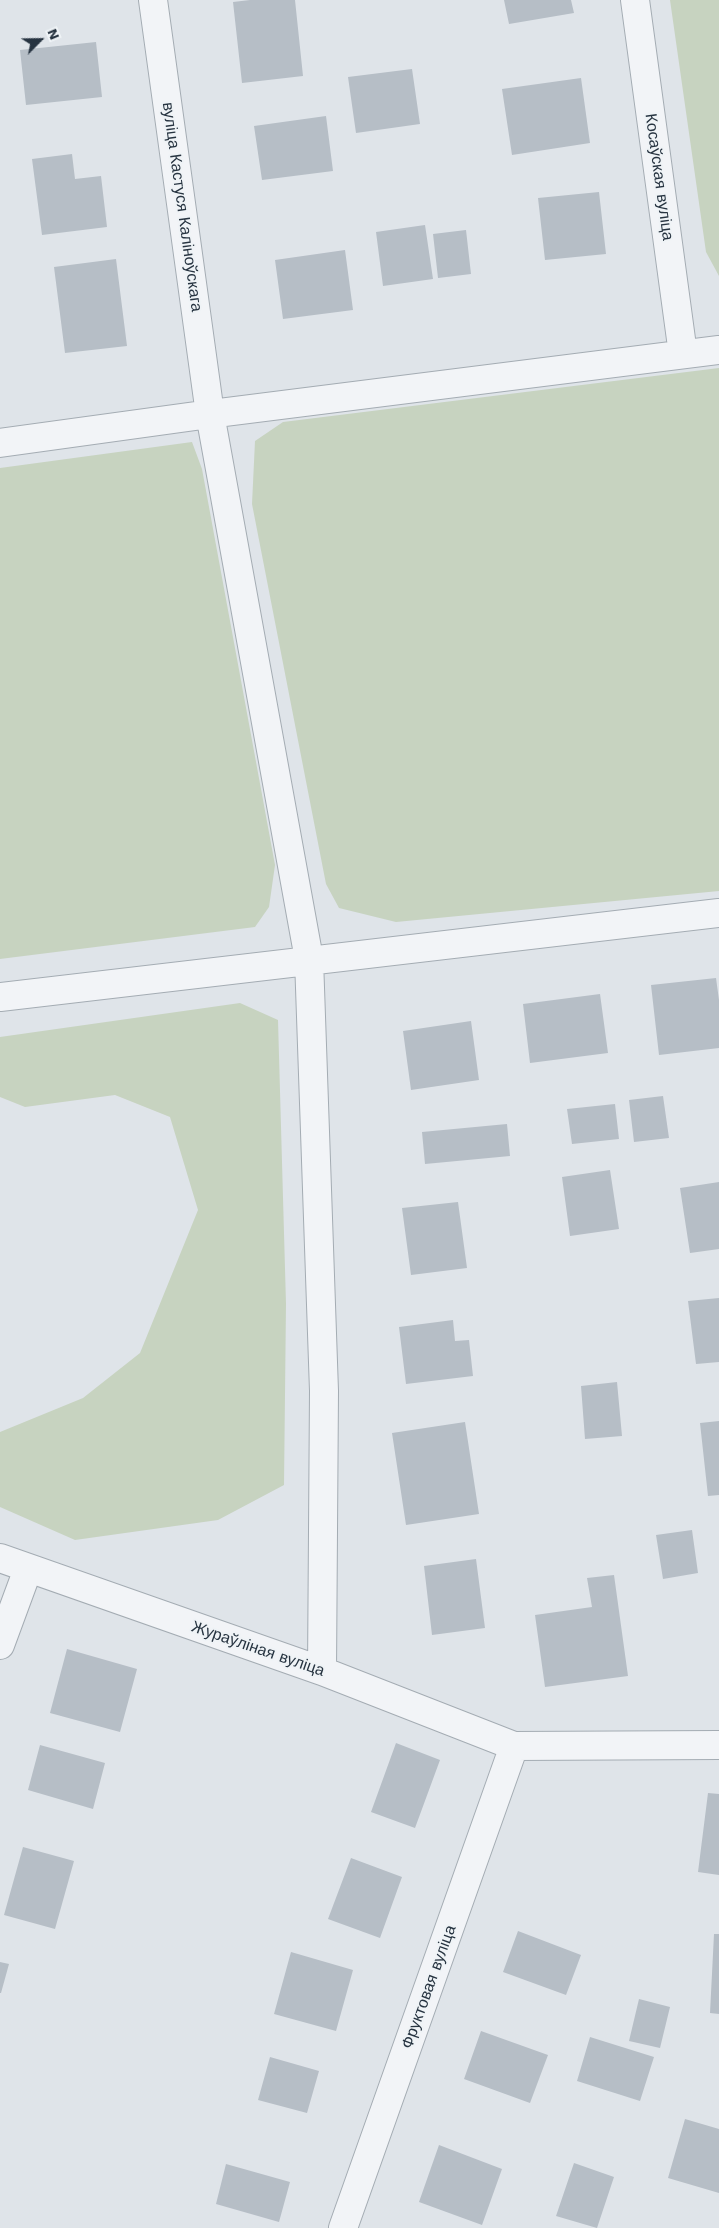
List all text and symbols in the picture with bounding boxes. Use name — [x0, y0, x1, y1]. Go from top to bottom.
north arrow — [15, 15, 65, 65]
text: N — [44, 26, 63, 42]
street label: вуліца Кастуся Каліноўскага — [158, 101, 206, 313]
street label: Косаўская вуліца — [641, 112, 677, 242]
street label: Жураўліная вуліца — [189, 1617, 327, 1681]
street label: Фруктовая вуліца — [398, 1923, 460, 2051]

